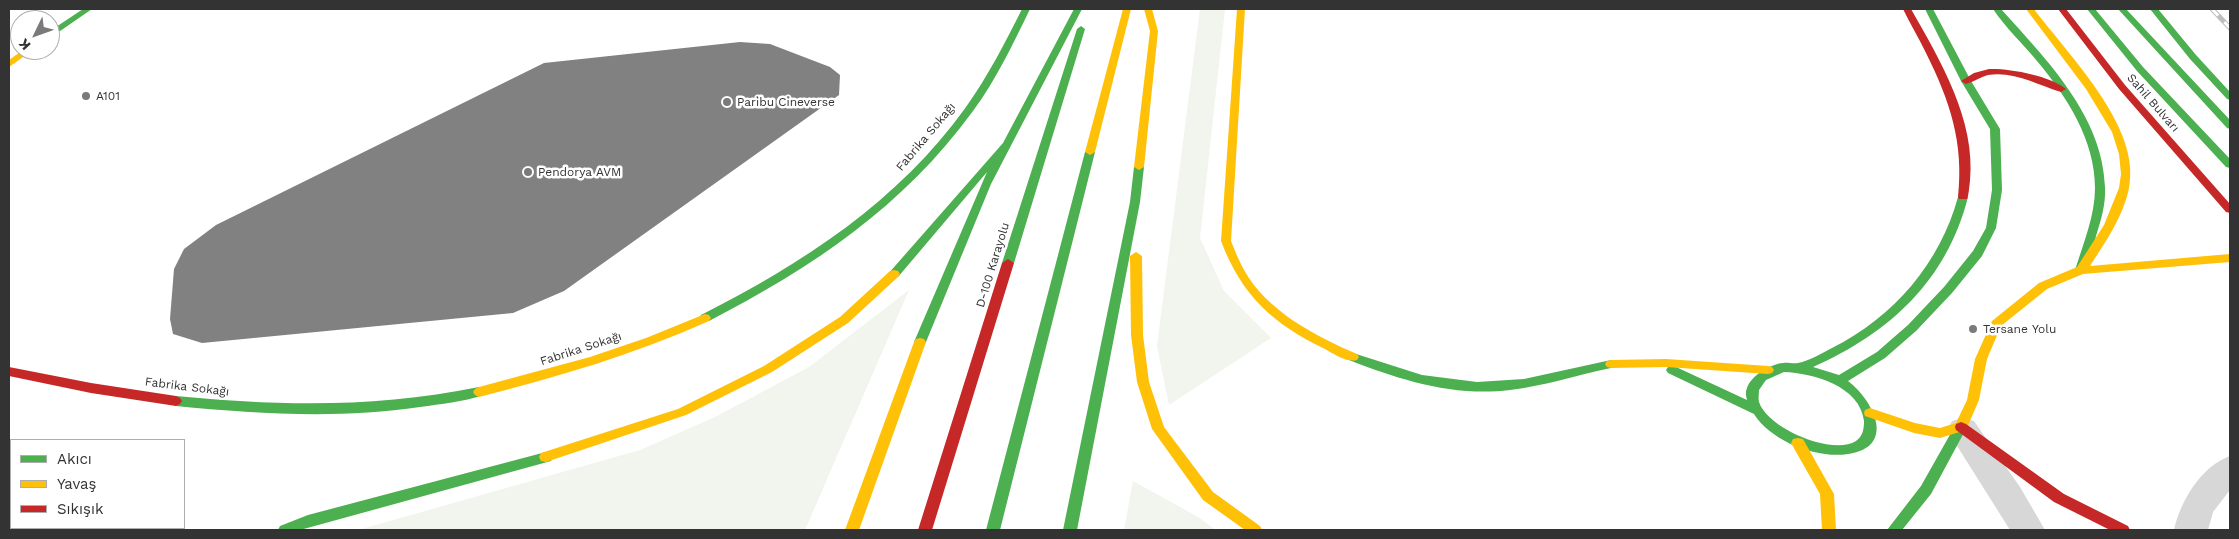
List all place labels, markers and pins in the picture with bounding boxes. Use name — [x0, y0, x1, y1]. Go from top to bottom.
place label: A101 — [96, 89, 120, 103]
marker: A101 — [80, 90, 92, 102]
place label: Paribu Cineverse — [737, 95, 835, 109]
marker: Paribu Cineverse — [721, 96, 733, 108]
place label: Pendorya AVM — [538, 165, 621, 179]
marker: Pendorya AVM — [522, 166, 534, 178]
place label: Tersane Yolu — [1983, 322, 2056, 336]
marker: Tersane Yolu — [1967, 323, 1979, 335]

